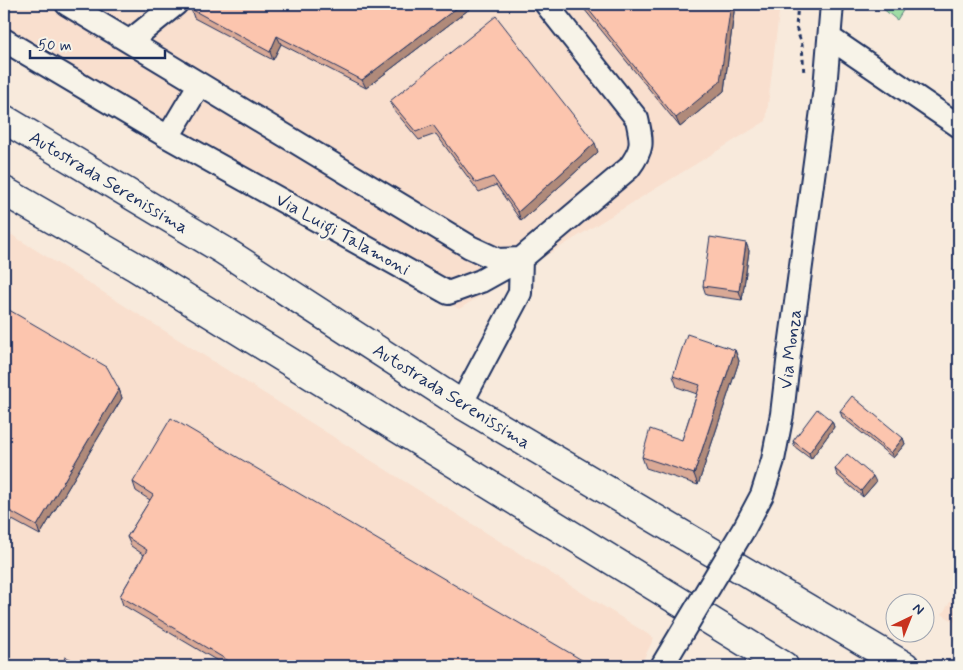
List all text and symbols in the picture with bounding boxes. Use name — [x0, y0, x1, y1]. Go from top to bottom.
scale bar — [30, 28, 165, 60]
text: 50 m — [38, 36, 72, 56]
street label: Autostrada Serenissima — [25, 126, 192, 240]
street label: Via Luigi Talamoni — [270, 188, 414, 283]
street label: Via Monza — [774, 308, 808, 391]
street label: Autostrada Serenissima — [368, 339, 535, 455]
north arrow — [886, 592, 936, 642]
text: N — [909, 599, 928, 619]

